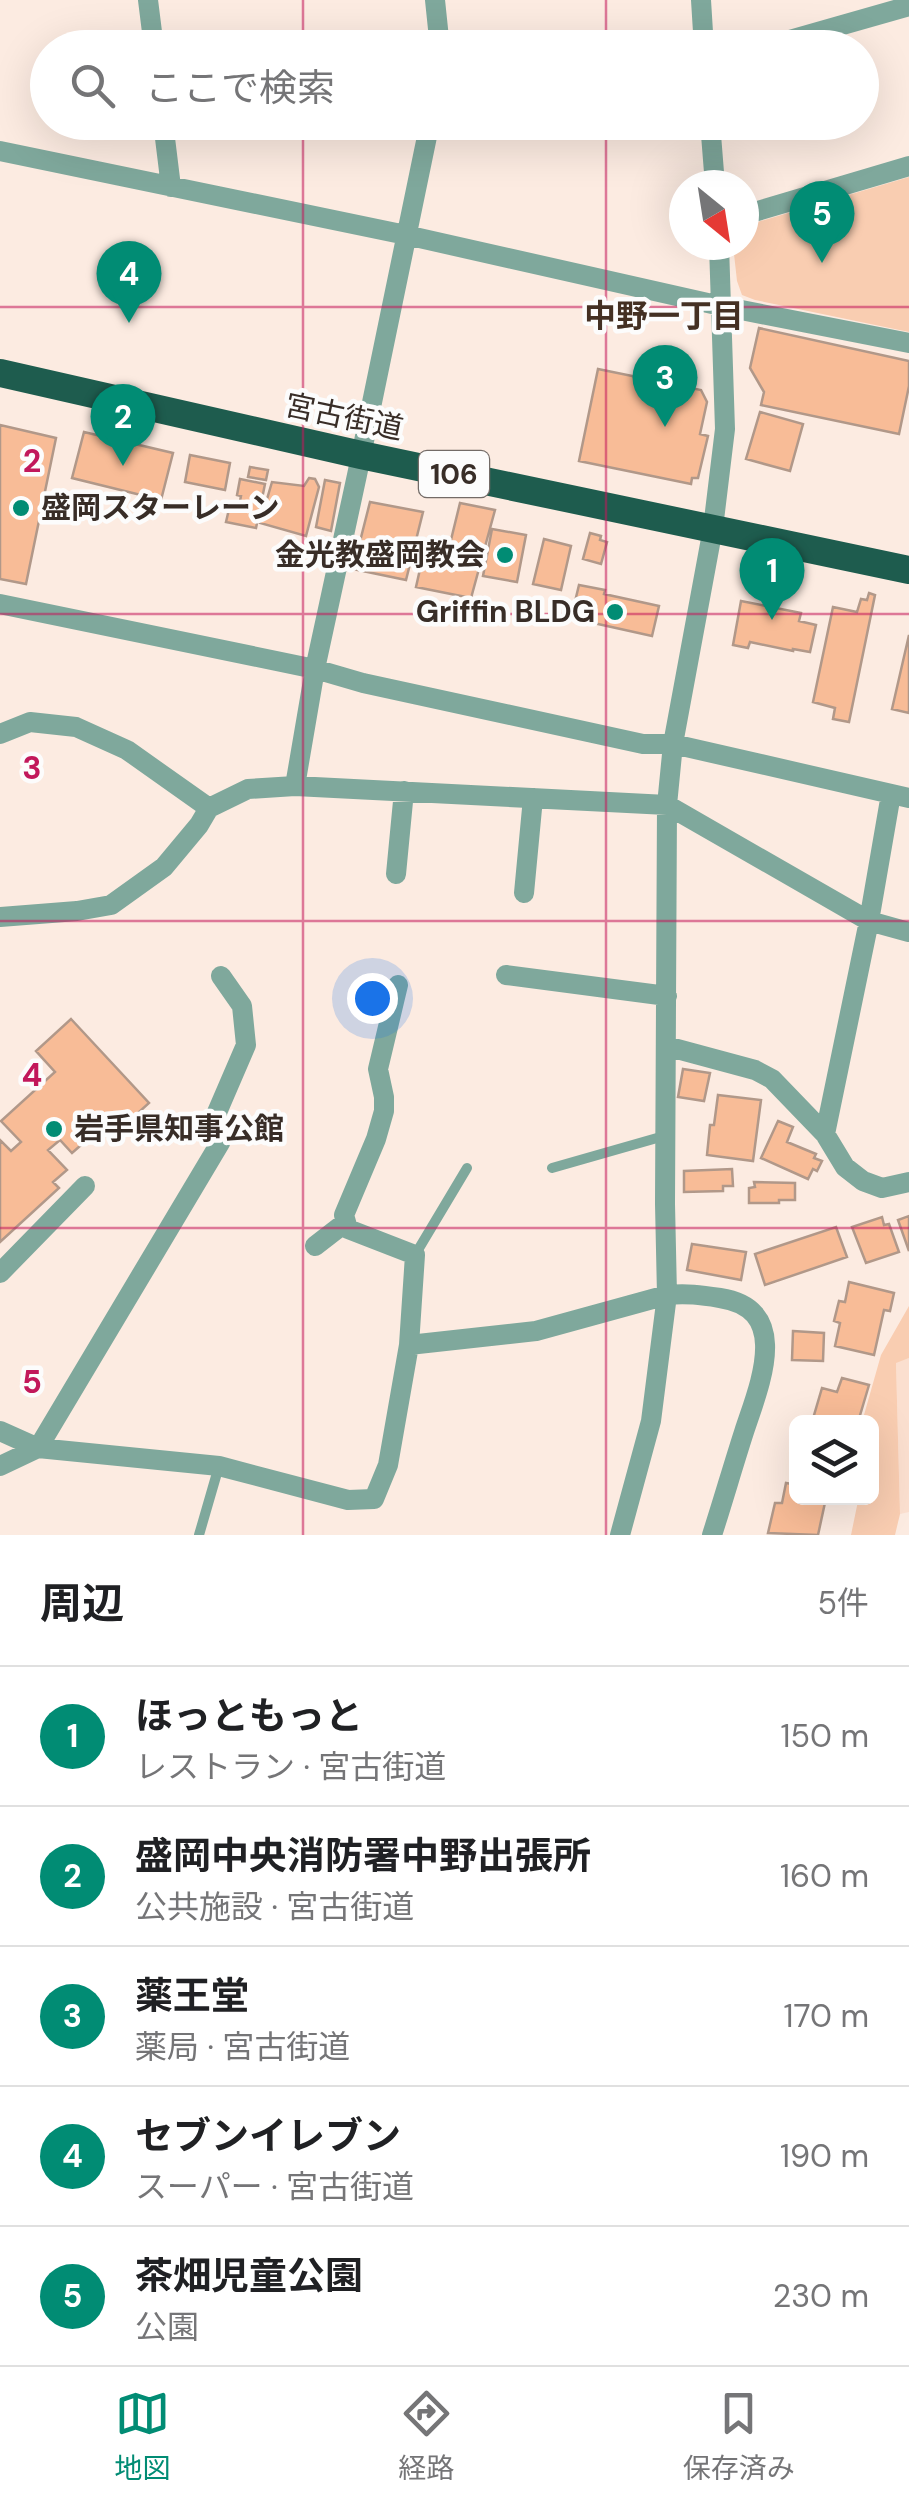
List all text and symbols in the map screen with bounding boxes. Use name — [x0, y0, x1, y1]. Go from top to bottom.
search box — [30, 30, 879, 140]
icon: search — [65, 58, 120, 113]
text: ここで検索 — [145, 63, 335, 113]
north arrow — [669, 170, 759, 260]
pin: 5 — [790, 180, 854, 263]
pin: 4 — [96, 240, 162, 323]
district label: 中野一丁目 — [584, 295, 744, 337]
pin: 3 — [632, 344, 698, 427]
pin: 2 — [90, 384, 156, 466]
street label: 宮古街道 — [281, 385, 407, 448]
text: 2 — [23, 440, 41, 482]
road number: 106 — [419, 451, 489, 497]
place label: 盛岡スターレーン — [41, 488, 280, 527]
marker: 盛岡スターレーン — [10, 497, 32, 519]
place label: 金光教盛岡教会 — [275, 535, 485, 574]
pin: 1 — [740, 538, 804, 620]
marker: 金光教盛岡教会 — [494, 544, 516, 566]
place label: Griffin BLDG — [416, 592, 595, 631]
marker: Griffin BLDG — [604, 601, 626, 623]
text: 3 — [22, 747, 42, 789]
your location — [347, 973, 398, 1024]
text: 4 — [22, 1054, 42, 1096]
place label: 岩手県知事公館 — [74, 1109, 284, 1148]
marker: 岩手県知事公館 — [43, 1118, 65, 1140]
text: 5 — [22, 1361, 42, 1403]
map controls — [789, 1415, 879, 1505]
button: layers — [789, 1415, 879, 1505]
text: 周辺 — [40, 1576, 124, 1631]
text: 5件 — [817, 1582, 869, 1624]
text: ほっともっと — [135, 1691, 363, 1741]
text: 1 — [67, 1715, 78, 1757]
text: 150 m — [781, 1715, 869, 1757]
text: レストラン · 宮古街道 — [135, 1746, 446, 1788]
text: 盛岡中央消防署中野出張所 — [135, 1831, 591, 1881]
text: 2 — [63, 1855, 82, 1897]
text: 160 m — [780, 1855, 869, 1897]
text: 公共施設 · 宮古街道 — [135, 1886, 414, 1928]
text: 薬王堂 — [135, 1971, 249, 2021]
text: 3 — [63, 1995, 82, 2037]
text: 170 m — [783, 1995, 869, 2037]
text: 薬局 · 宮古街道 — [135, 2026, 350, 2068]
text: セブンイレブン — [135, 2111, 401, 2161]
text: 4 — [62, 2135, 83, 2177]
text: 190 m — [780, 2135, 869, 2177]
text: スーパー · 宮古街道 — [135, 2166, 414, 2208]
text: 茶畑児童公園 — [135, 2251, 363, 2301]
text: 5 — [63, 2275, 82, 2317]
text: 230 m — [773, 2275, 869, 2317]
text: 公園 — [135, 2306, 199, 2348]
tab: 地図 — [114, 2386, 170, 2487]
tab: 経路 — [398, 2386, 455, 2487]
tab: 保存済み — [683, 2386, 795, 2487]

